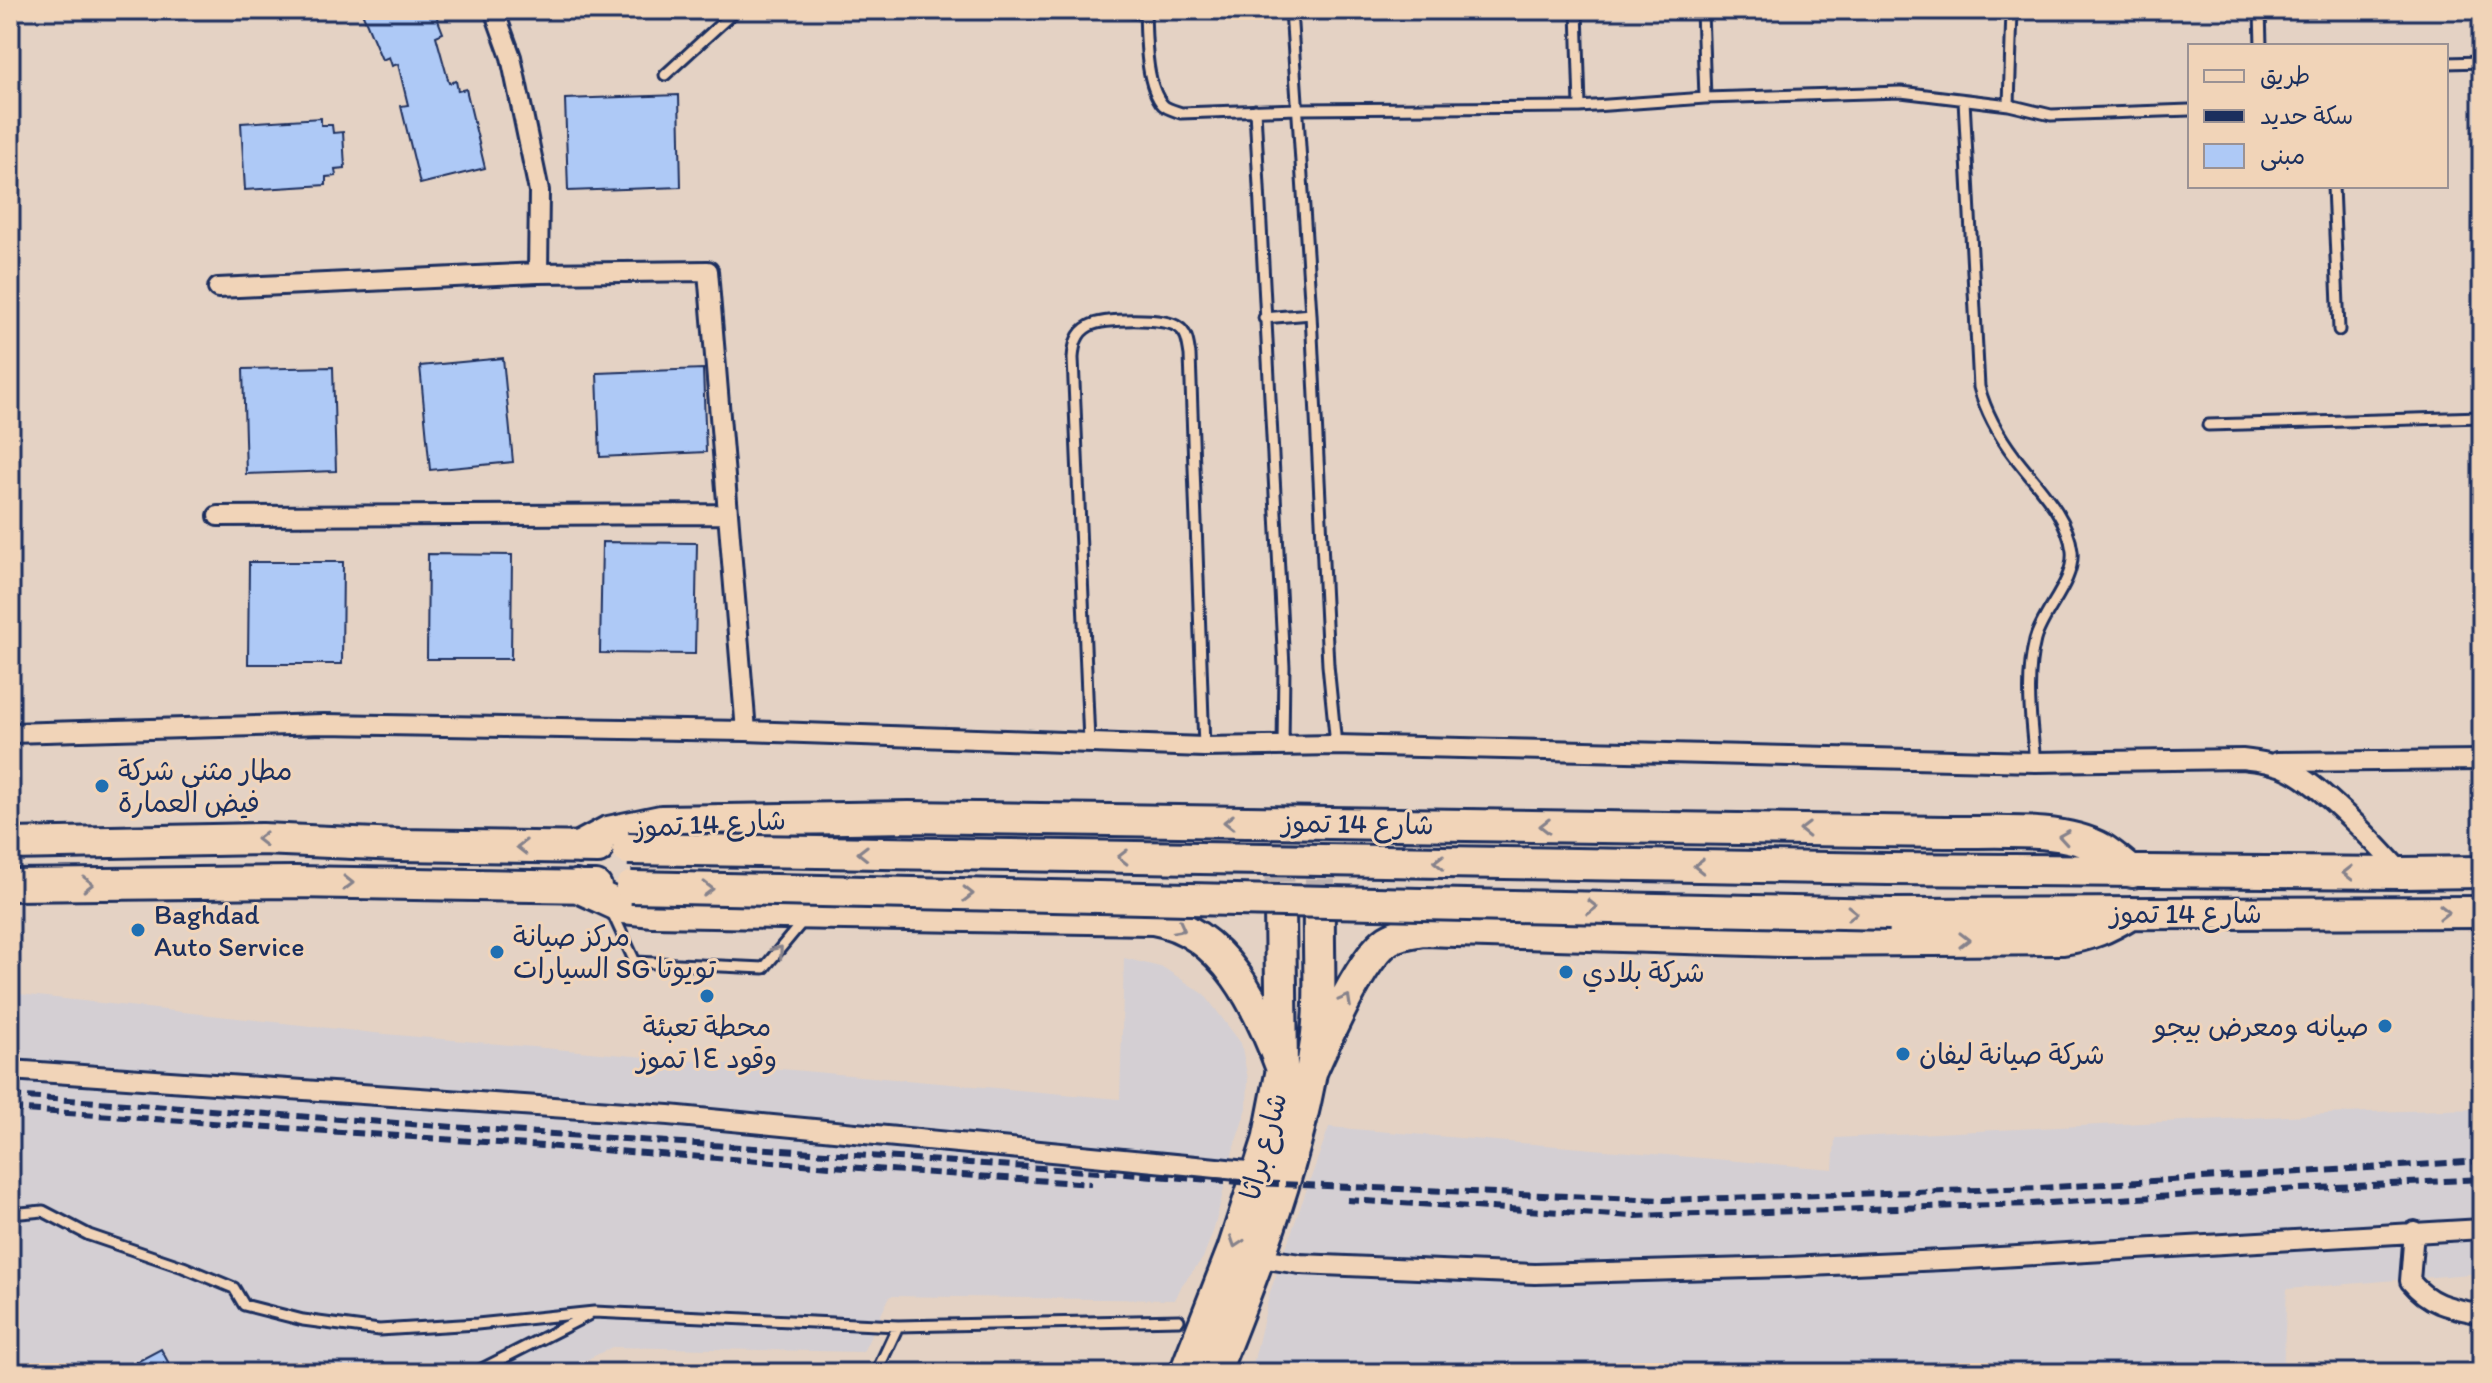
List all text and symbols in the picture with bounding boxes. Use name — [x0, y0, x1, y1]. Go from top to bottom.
legend — [2188, 44, 2448, 188]
text: طريق — [2260, 61, 2310, 90]
text: سكة حديد — [2260, 101, 2353, 130]
text: مبنى — [2260, 141, 2305, 171]
place label: مطار مثنى شركة فيض العمارة — [118, 753, 293, 819]
marker: مطار مثنى شركة فيض العمارة — [93, 777, 111, 795]
street label: شارع 14 تموز — [631, 802, 787, 847]
street label: شارع 14 تموز — [1280, 805, 1434, 844]
one-way arrow — [1222, 813, 1235, 830]
one-way arrow — [1538, 817, 1551, 835]
one-way arrow — [1798, 821, 1811, 839]
one-way arrow — [2057, 829, 2071, 846]
one-way arrow — [255, 830, 268, 848]
one-way arrow — [515, 838, 528, 856]
one-way arrow — [856, 844, 869, 861]
one-way arrow — [1116, 848, 1129, 866]
one-way arrow — [1432, 853, 1445, 871]
one-way arrow — [1692, 857, 1705, 875]
one-way arrow — [2341, 864, 2354, 882]
one-way arrow — [342, 874, 355, 891]
one-way arrow — [82, 875, 95, 893]
one-way arrow — [702, 880, 715, 897]
one-way arrow — [962, 885, 975, 903]
street label: شارع 14 تموز — [2108, 896, 2262, 933]
place label: Baghdad Auto Service — [154, 897, 305, 963]
one-way arrow — [1586, 899, 1599, 916]
one-way arrow — [2438, 903, 2451, 921]
one-way arrow — [1846, 904, 1859, 921]
one-way arrow — [1171, 918, 1186, 934]
place label: مركز صيانة السيارات SG تويوتا — [513, 919, 717, 986]
marker: Baghdad Auto Service — [129, 921, 147, 939]
one-way arrow — [1958, 931, 1971, 949]
marker: مركز صيانة السيارات SG تويوتا — [488, 943, 506, 961]
one-way arrow — [768, 946, 783, 960]
place label: شركة بلادي — [1582, 955, 1705, 993]
marker: شركة بلادي — [1557, 963, 1575, 981]
marker: محطة تعبئة وقود ١٤ تموز — [698, 987, 716, 1005]
one-way arrow — [1337, 994, 1352, 1009]
place label: محطة تعبئة وقود ١٤ تموز — [635, 1009, 777, 1075]
place label: صيانه ومعرض بيجو — [2152, 1009, 2369, 1044]
marker: صيانه ومعرض بيجو — [2376, 1017, 2394, 1035]
place label: شركة صيانة ليفان — [1919, 1037, 2105, 1071]
marker: شركة صيانة ليفان — [1894, 1045, 1912, 1063]
street label: شارع براثا — [1232, 1089, 1296, 1204]
one-way arrow — [1229, 1234, 1245, 1248]

